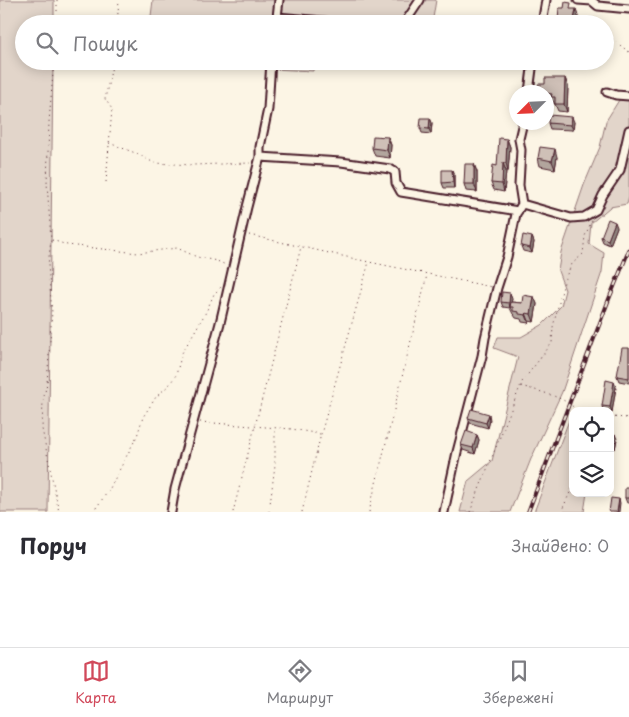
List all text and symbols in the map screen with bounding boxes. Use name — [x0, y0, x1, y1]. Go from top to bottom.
search box — [15, 15, 614, 70]
icon: search — [33, 29, 61, 57]
text: Пошук — [73, 29, 138, 57]
north arrow — [509, 85, 554, 130]
map controls — [569, 407, 614, 497]
button: locate — [569, 407, 614, 452]
button: layers — [569, 452, 614, 497]
text: Поруч — [20, 529, 87, 561]
text: Знайдено: 0 — [512, 533, 609, 557]
tab: Карта — [75, 657, 116, 708]
tab: Маршрут — [267, 657, 333, 708]
tab: Збережені — [483, 657, 554, 708]

